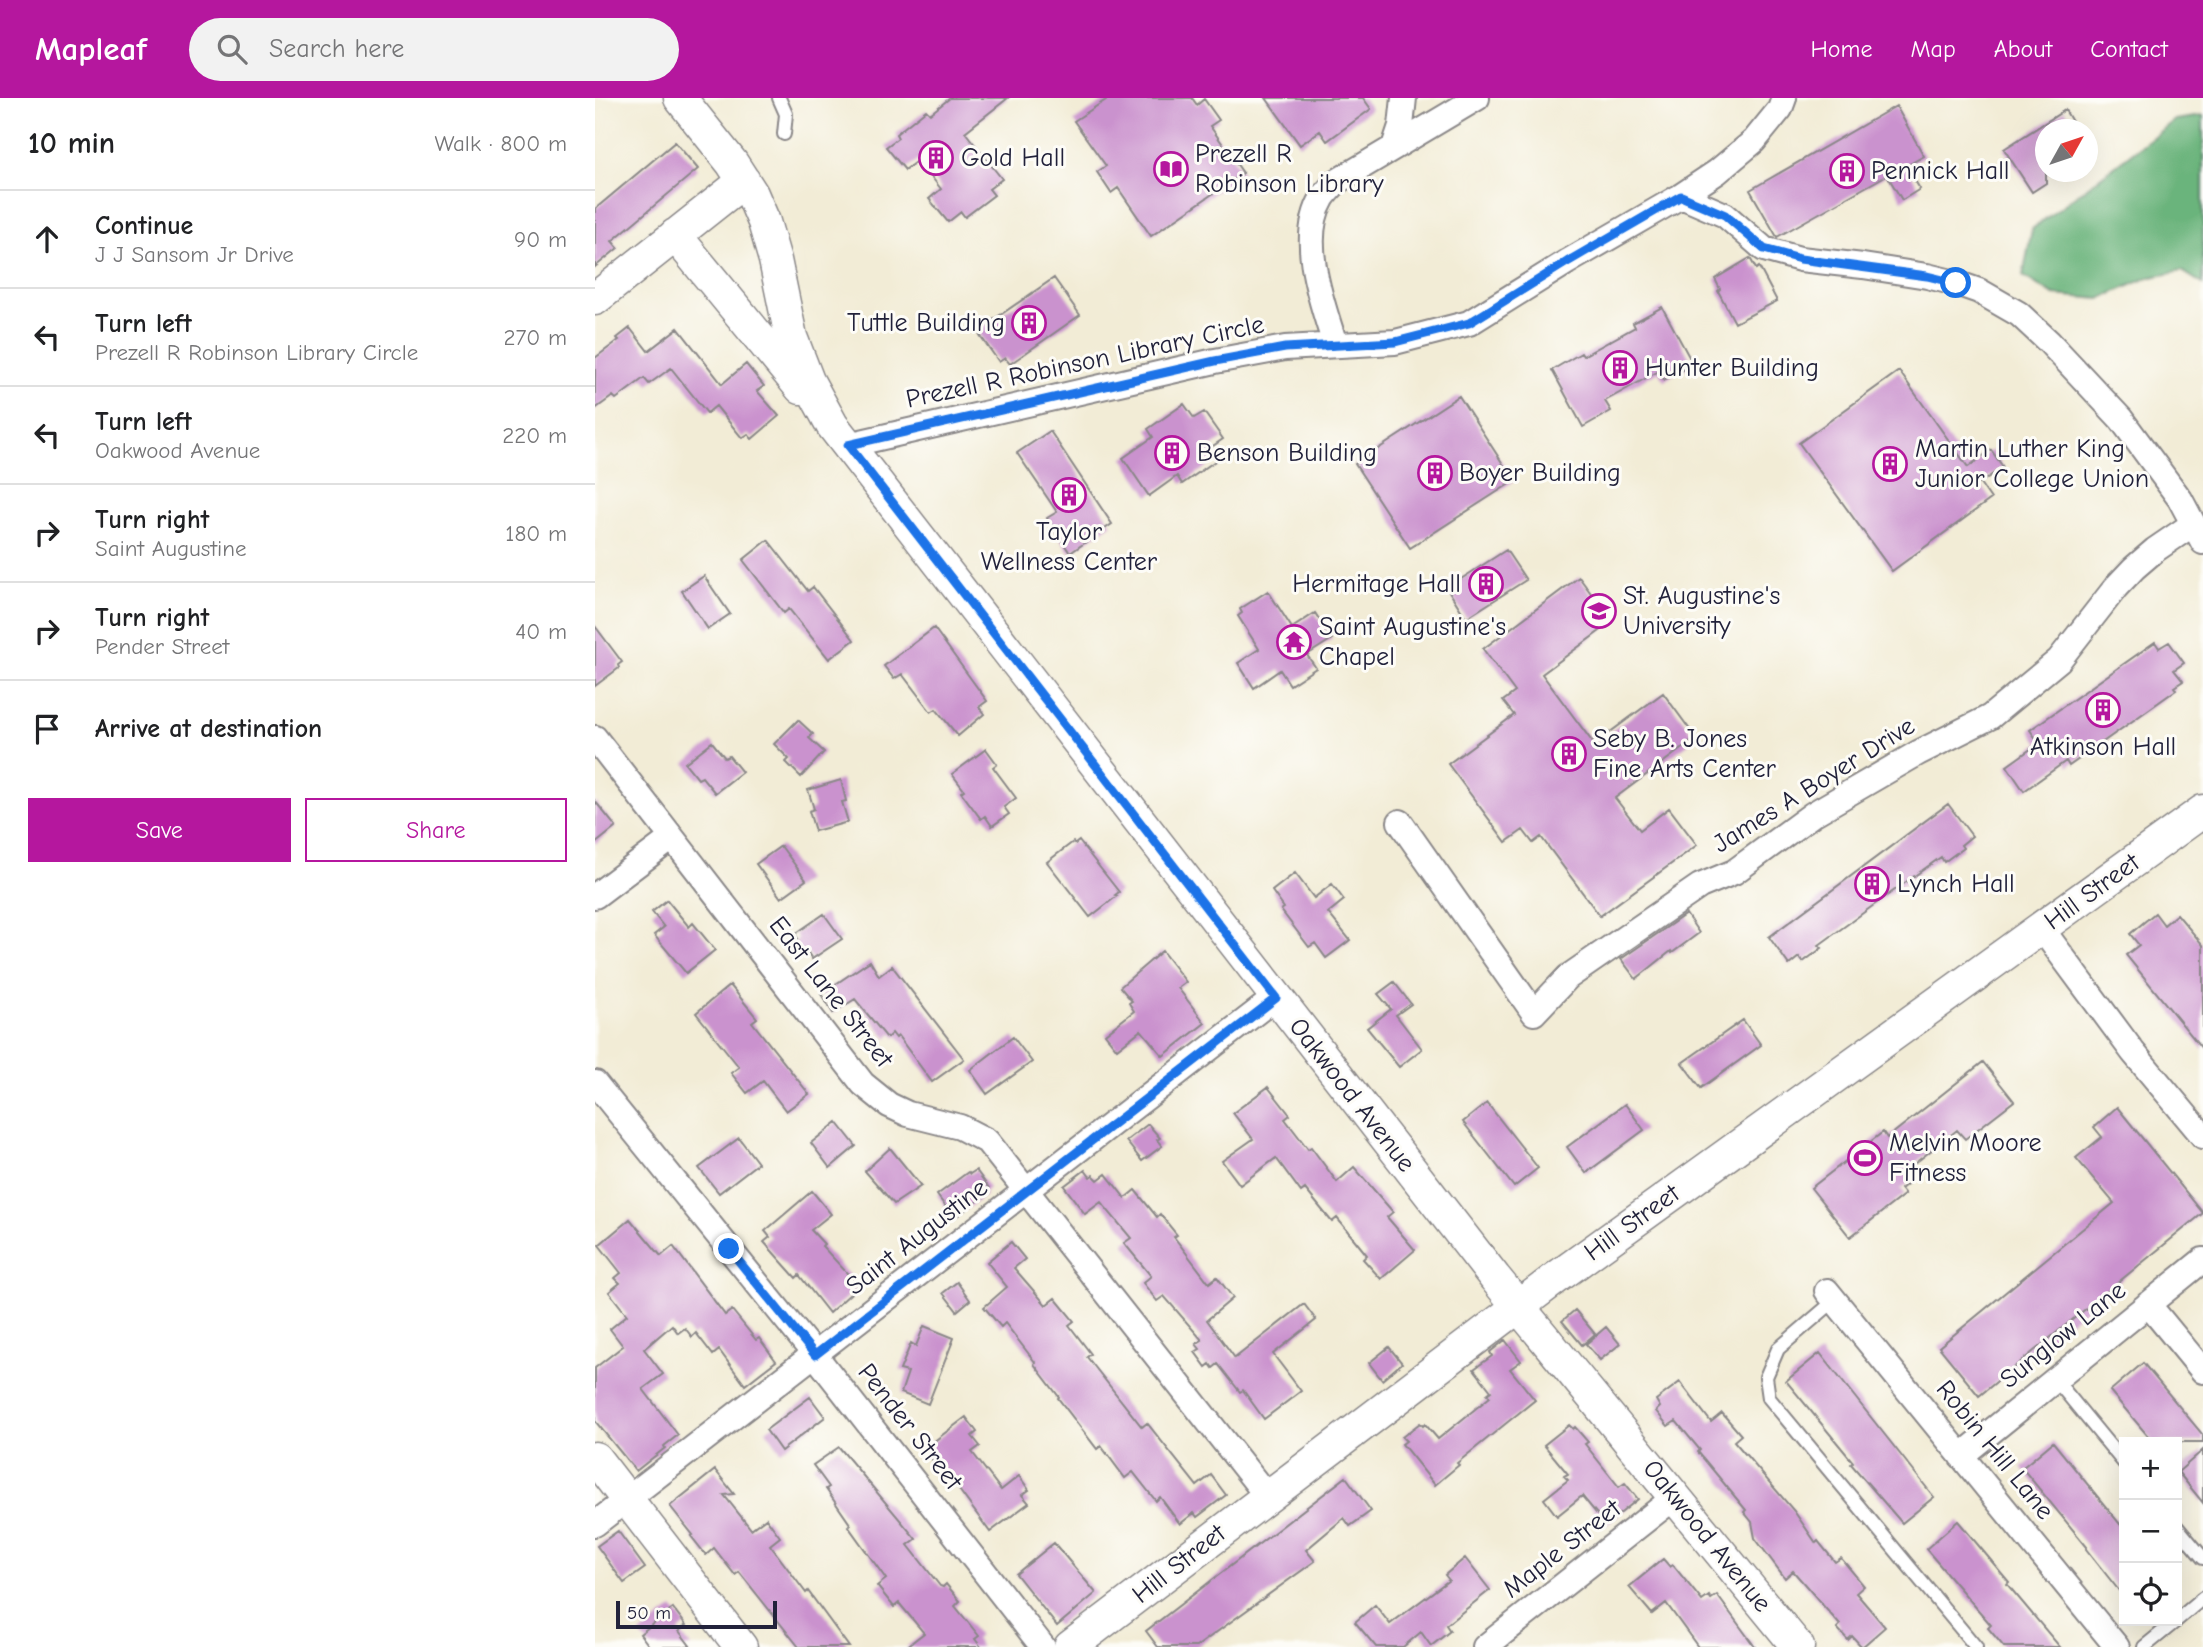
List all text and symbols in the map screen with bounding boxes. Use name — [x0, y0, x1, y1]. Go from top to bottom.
search box — [189, 18, 679, 81]
text: Mapleaf — [35, 30, 147, 68]
icon: search — [213, 30, 251, 68]
text: Search here — [269, 34, 404, 64]
text: Home — [1811, 35, 1872, 63]
text: Map — [1910, 35, 1956, 63]
text: About — [1994, 35, 2052, 63]
text: Contact — [2090, 35, 2168, 63]
north arrow — [2035, 119, 2098, 182]
text: 10 min — [28, 126, 115, 161]
text: Walk · 800 m — [435, 130, 567, 157]
building icon: Gold Hall — [917, 139, 955, 177]
place label: Prezell R Robinson Library — [1195, 139, 1384, 199]
place label: Gold Hall — [961, 143, 1065, 173]
library icon: Prezell R Robinson Library — [1152, 150, 1190, 188]
building icon: Pennick Hall — [1828, 152, 1866, 190]
place label: Pennick Hall — [1871, 156, 2010, 186]
text: Continue — [95, 211, 193, 241]
icon: ahead — [28, 220, 66, 258]
text: 90 m — [514, 226, 567, 253]
text: J J Sansom Jr Drive — [95, 241, 294, 268]
route start — [1940, 267, 1971, 298]
building icon: Tuttle Building — [1010, 304, 1048, 342]
place label: Tuttle Building — [847, 308, 1005, 338]
text: Turn left — [95, 309, 192, 339]
street label: Prezell R Robinson Library Circle — [903, 309, 1267, 415]
icon: left — [28, 318, 66, 356]
text: 270 m — [503, 324, 567, 351]
text: Prezell R Robinson Library Circle — [95, 339, 418, 366]
building icon: Hunter Building — [1601, 349, 1639, 387]
place label: Hunter Building — [1645, 353, 1819, 383]
text: Turn left — [95, 407, 192, 437]
icon: left — [28, 416, 66, 454]
text: 220 m — [502, 422, 567, 449]
building icon: Benson Building — [1153, 434, 1191, 472]
place label: Martin Luther King Junior College Union — [1915, 434, 2149, 494]
text: Oakwood Avenue — [95, 437, 260, 464]
place label: Benson Building — [1197, 438, 1377, 468]
building icon: Martin Luther King Junior College Union — [1871, 445, 1909, 483]
building icon: Boyer Building — [1416, 454, 1454, 492]
place label: Boyer Building — [1459, 458, 1621, 488]
building icon: Taylor Wellness Center — [1050, 476, 1088, 514]
text: Turn right — [95, 505, 209, 535]
icon: right — [28, 514, 66, 552]
place label: Taylor Wellness Center — [981, 517, 1158, 577]
text: 180 m — [505, 520, 567, 547]
text: Saint Augustine — [95, 535, 246, 562]
building icon: Hermitage Hall — [1467, 565, 1505, 603]
place label: Hermitage Hall — [1292, 569, 1461, 599]
place label: St. Augustine's University — [1623, 581, 1780, 641]
school or university icon: St. Augustine's University — [1580, 592, 1618, 630]
text: Turn right — [95, 603, 209, 633]
icon: right — [28, 612, 66, 650]
place label: Saint Augustine's Chapel — [1319, 612, 1506, 672]
text: 40 m — [515, 618, 567, 645]
temple icon: Saint Augustine's Chapel — [1275, 623, 1313, 661]
text: Pender Street — [95, 633, 229, 660]
building icon: Atkinson Hall — [2084, 691, 2122, 729]
icon: arrive — [28, 710, 66, 748]
street label: James A Boyer Drive — [1708, 711, 1920, 859]
text: Arrive at destination — [95, 714, 322, 744]
place label: Seby B. Jones Fine Arts Center — [1593, 724, 1776, 784]
place label: Atkinson Hall — [2030, 732, 2176, 762]
building icon: Seby B. Jones Fine Arts Center — [1550, 735, 1588, 773]
button: Save — [28, 798, 291, 862]
button: Share — [305, 798, 567, 862]
street label: Hill Street — [2039, 847, 2147, 936]
building icon: Lynch Hall — [1853, 865, 1891, 903]
place label: Lynch Hall — [1897, 869, 2015, 899]
street label: East Lane Street — [763, 911, 900, 1075]
street label: Oakwood Avenue — [1283, 1012, 1421, 1178]
place label: Melvin Moore Fitness — [1889, 1128, 2042, 1188]
sports icon: Melvin Moore Fitness — [1846, 1139, 1884, 1177]
street label: Saint Augustine — [840, 1172, 994, 1302]
street label: Hill Street — [1579, 1178, 1687, 1267]
route end — [713, 1233, 744, 1264]
street label: Sunglow Lane — [1994, 1275, 2132, 1395]
street label: Pender Street — [851, 1358, 970, 1497]
street label: Robin Hill Lane — [1930, 1375, 2060, 1525]
map controls — [2119, 1437, 2182, 1626]
button: + — [2119, 1437, 2182, 1500]
street label: Oakwood Avenue — [1637, 1454, 1777, 1618]
street label: Maple Street — [1497, 1493, 1628, 1604]
button: − — [2119, 1500, 2182, 1563]
street label: Hill Street — [1126, 1517, 1233, 1610]
button: locate — [2119, 1563, 2182, 1626]
scale bar — [616, 1598, 777, 1630]
text: 50 m — [627, 1602, 671, 1624]

